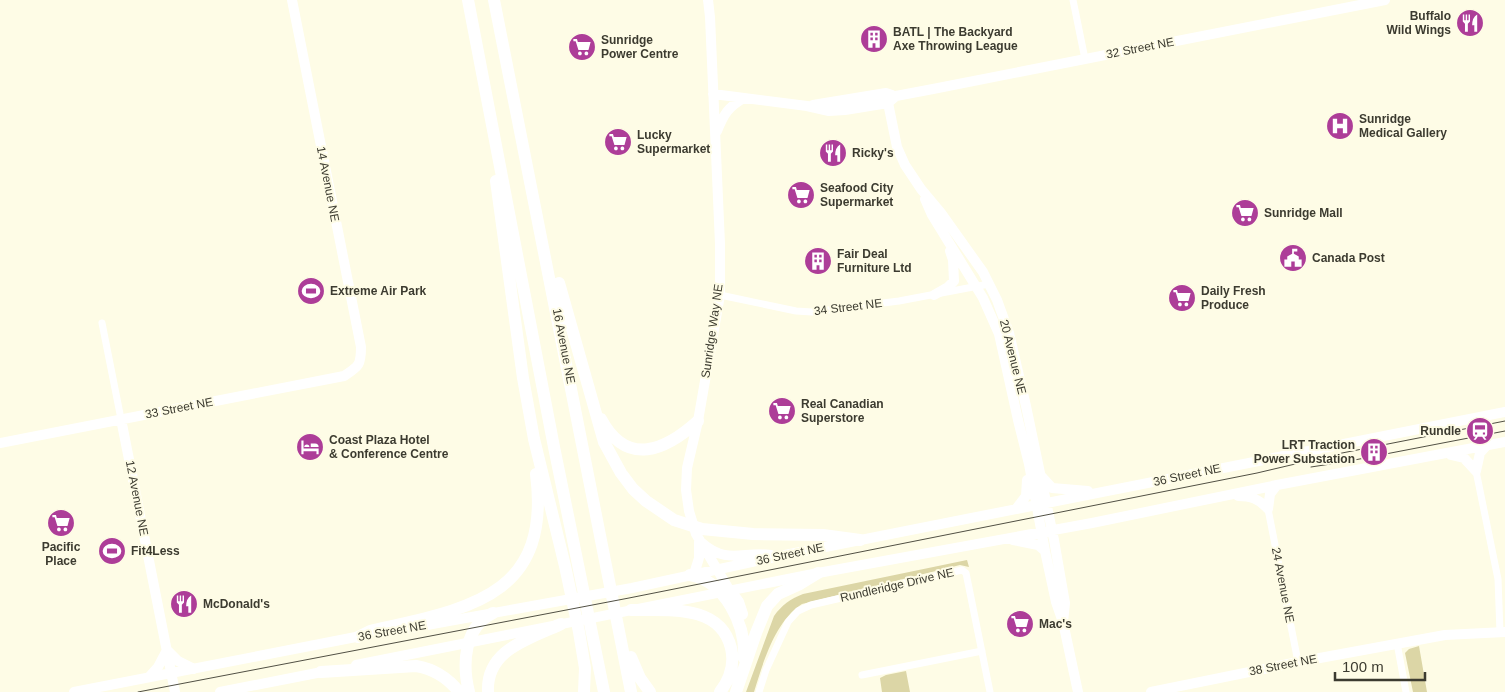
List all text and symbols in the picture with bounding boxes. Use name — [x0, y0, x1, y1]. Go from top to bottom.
restaurant icon: Buffalo Wild Wings — [1455, 8, 1485, 38]
place label: Buffalo Wild Wings — [1387, 9, 1451, 37]
building icon: BATL | The Backyard Axe Throwing League — [859, 24, 889, 54]
place label: BATL | The Backyard Axe Throwing League — [893, 25, 1018, 53]
supermarket icon: Sunridge Power Centre — [567, 32, 597, 62]
place label: Sunridge Power Centre — [601, 33, 679, 61]
street label: 32 Street NE — [1105, 35, 1175, 61]
hospital icon: Sunridge Medical Gallery — [1325, 111, 1355, 141]
place label: Sunridge Medical Gallery — [1359, 112, 1447, 140]
supermarket icon: Lucky Supermarket — [603, 127, 633, 157]
place label: Lucky Supermarket — [637, 128, 710, 156]
restaurant icon: Ricky's — [818, 138, 848, 168]
street label: 14 Avenue NE — [314, 145, 342, 223]
place label: Ricky's — [852, 146, 894, 160]
supermarket icon: Seafood City Supermarket — [786, 180, 816, 210]
place label: Seafood City Supermarket — [820, 181, 894, 209]
supermarket icon: Sunridge Mall — [1230, 198, 1260, 228]
place label: Sunridge Mall — [1264, 206, 1343, 220]
public building icon: Canada Post — [1278, 243, 1308, 273]
building icon: Fair Deal Furniture Ltd — [803, 246, 833, 276]
place label: Fair Deal Furniture Ltd — [837, 247, 912, 275]
place label: Canada Post — [1312, 251, 1385, 265]
sports icon: Extreme Air Park — [296, 276, 326, 306]
street label: Sunridge Way NE — [698, 283, 726, 379]
supermarket icon: Daily Fresh Produce — [1167, 283, 1197, 313]
place label: Extreme Air Park — [330, 284, 427, 298]
place label: Daily Fresh Produce — [1201, 284, 1266, 312]
street label: 34 Street NE — [813, 296, 883, 318]
street label: 16 Avenue NE — [550, 307, 578, 385]
street label: 20 Avenue NE — [997, 318, 1029, 396]
street label: 33 Street NE — [144, 395, 214, 421]
supermarket icon: Real Canadian Superstore — [767, 396, 797, 426]
place label: Real Canadian Superstore — [801, 397, 884, 425]
station icon: Rundle — [1465, 416, 1495, 446]
place label: Rundle — [1420, 424, 1461, 438]
hotel icon: Coast Plaza Hotel & Conference Centre — [295, 432, 325, 462]
place label: Coast Plaza Hotel & Conference Centre — [329, 433, 449, 461]
building icon: LRT Traction Power Substation — [1359, 437, 1389, 467]
place label: LRT Traction Power Substation — [1254, 438, 1355, 466]
street label: 12 Avenue NE — [123, 459, 151, 537]
street label: 36 Street NE — [1152, 461, 1222, 489]
supermarket icon: Pacific Place — [46, 508, 76, 538]
sports icon: Fit4Less — [97, 536, 127, 566]
place label: Pacific Place — [42, 540, 81, 568]
street label: 36 Street NE — [755, 540, 825, 568]
place label: Fit4Less — [131, 544, 180, 558]
street label: 24 Avenue NE — [1269, 546, 1297, 624]
street label: Rundleridge Drive NE — [839, 565, 955, 605]
restaurant icon: McDonald's — [169, 589, 199, 619]
place label: McDonald's — [203, 597, 270, 611]
supermarket icon: Mac's — [1005, 609, 1035, 639]
place label: Mac's — [1039, 617, 1072, 631]
street label: 36 Street NE — [357, 618, 427, 644]
scale bar — [1335, 650, 1425, 682]
street label: 38 Street NE — [1248, 652, 1318, 678]
text: 100 m — [1342, 658, 1384, 675]

